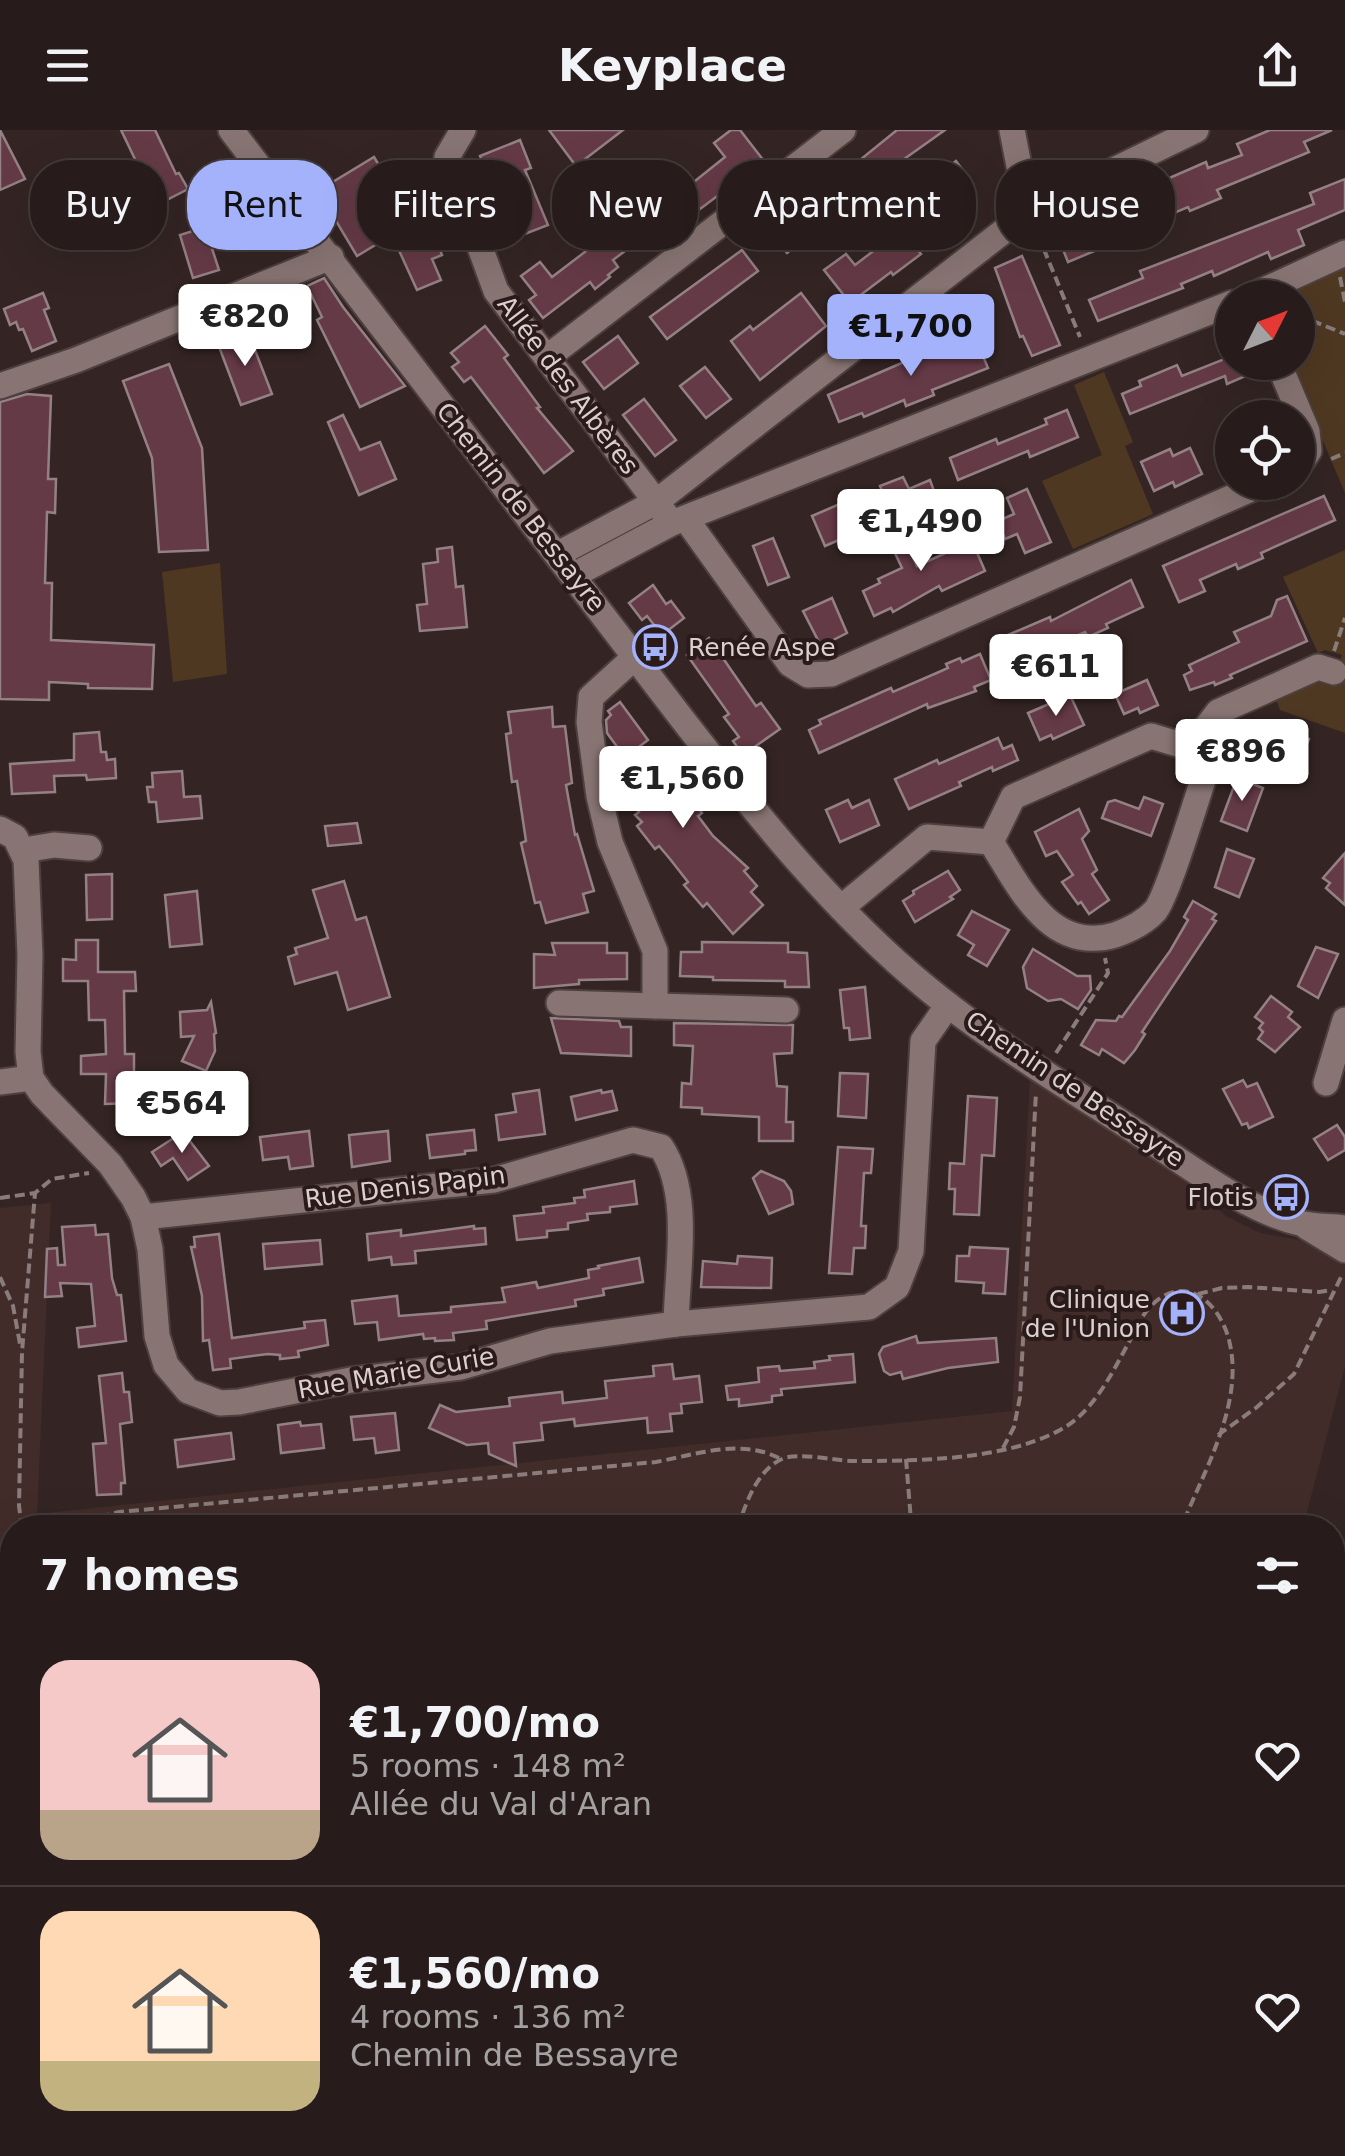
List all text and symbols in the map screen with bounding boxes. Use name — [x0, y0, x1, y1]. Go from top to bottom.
icon: menu — [40, 38, 95, 93]
icon: share — [1250, 38, 1305, 93]
text: Keyplace — [558, 39, 787, 92]
chip: Buy — [30, 160, 167, 250]
chip: Rent — [187, 160, 337, 250]
chip: Filters — [357, 160, 532, 250]
chip: New — [552, 160, 698, 250]
chip: Apartment — [718, 160, 976, 250]
chip: House — [996, 160, 1175, 250]
north arrow — [1215, 280, 1315, 380]
map controls — [1215, 280, 1315, 500]
pin: €820 — [186, 284, 304, 369]
street label: Allée des Albères — [492, 290, 644, 480]
pin: €1,700 — [830, 294, 992, 379]
text: €820 — [200, 297, 290, 335]
text: €1,700 — [849, 307, 973, 345]
street label: Chemin de Bessayre — [431, 397, 611, 617]
button: locate — [1215, 400, 1315, 500]
pin: €1,490 — [840, 489, 1002, 574]
text: €1,490 — [859, 502, 983, 540]
bus stop icon: Renée Aspe — [632, 624, 678, 670]
place label: Renée Aspe — [688, 633, 836, 662]
pin: €611 — [997, 634, 1115, 719]
text: €611 — [1011, 647, 1101, 685]
pin: €896 — [1183, 719, 1301, 804]
text: €896 — [1197, 732, 1287, 770]
pin: €1,560 — [602, 746, 764, 831]
text: €1,560 — [621, 759, 745, 797]
street label: Chemin de Bessayre — [960, 1005, 1190, 1173]
pin: €564 — [123, 1071, 241, 1156]
text: €564 — [137, 1084, 227, 1122]
street label: Rue Denis Papin — [303, 1160, 507, 1214]
bus stop icon: Flotis — [1263, 1174, 1309, 1220]
place label: Flotis — [1188, 1183, 1254, 1212]
place label: Clinique de l'Union — [1025, 1285, 1150, 1343]
hospital icon: Clinique de l'Union — [1159, 1290, 1205, 1336]
street label: Rue Marie Curie — [296, 1341, 496, 1405]
icon: filters — [1250, 1548, 1305, 1603]
text: 7 homes — [40, 1551, 240, 1600]
text: €1,700/mo — [350, 1698, 600, 1747]
icon: home — [120, 1700, 240, 1820]
icon: heart — [1250, 1733, 1305, 1788]
text: 5 rooms · 148 m² — [350, 1747, 626, 1785]
text: Allée du Val d'Aran — [350, 1785, 652, 1823]
text: €1,560/mo — [350, 1949, 600, 1998]
icon: home — [120, 1951, 240, 2071]
icon: heart — [1250, 1984, 1305, 2039]
text: 4 rooms · 136 m² — [350, 1998, 626, 2036]
text: Chemin de Bessayre — [350, 2036, 679, 2074]

